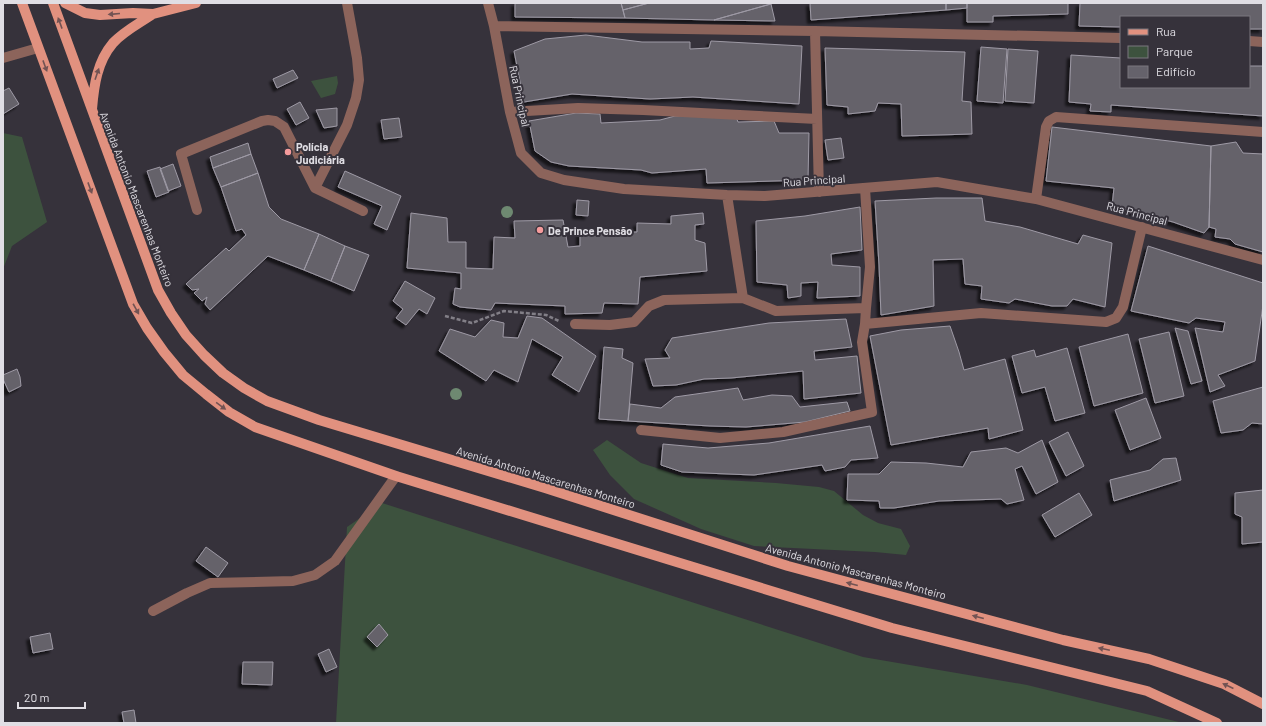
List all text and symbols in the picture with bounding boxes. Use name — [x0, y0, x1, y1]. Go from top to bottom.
one-way arrow — [108, 11, 120, 18]
legend — [1120, 16, 1250, 88]
one-way arrow — [57, 17, 63, 29]
text: Rua — [1156, 24, 1176, 38]
text: Parque — [1156, 44, 1193, 58]
one-way arrow — [43, 60, 49, 72]
street label: Rua Principal — [507, 64, 533, 128]
text: Edifício — [1156, 64, 1196, 78]
one-way arrow — [94, 68, 100, 80]
street label: Avenida Antonio Mascarenhas Monteiro — [98, 110, 176, 288]
place label: Polícia Judiciária — [296, 140, 345, 166]
marker: Polícia Judiciária — [283, 147, 293, 157]
street label: Rua Principal — [782, 171, 846, 189]
one-way arrow — [88, 182, 94, 194]
street label: Rua Principal — [1105, 199, 1169, 227]
place label: De Prince Pensão — [548, 224, 632, 237]
marker: De Prince Pensão — [535, 225, 545, 235]
one-way arrow — [133, 303, 140, 315]
one-way arrow — [216, 402, 227, 410]
street label: Avenida Antonio Mascarenhas Monteiro — [455, 444, 637, 510]
street label: Avenida Antonio Mascarenhas Monteiro — [764, 541, 948, 601]
one-way arrow — [846, 580, 859, 586]
one-way arrow — [972, 614, 984, 620]
one-way arrow — [1098, 645, 1110, 651]
one-way arrow — [1222, 683, 1234, 689]
scale bar — [18, 684, 85, 710]
text: 20 m — [24, 690, 50, 704]

